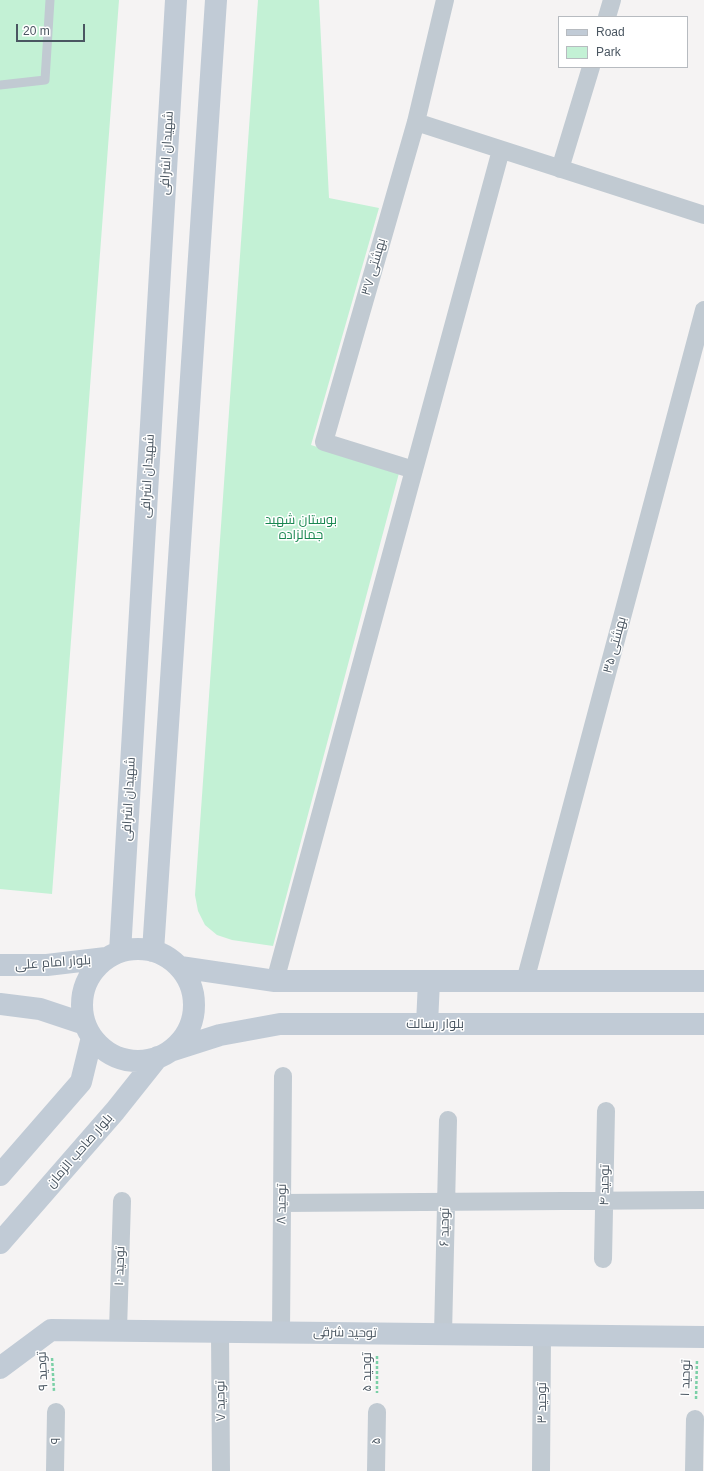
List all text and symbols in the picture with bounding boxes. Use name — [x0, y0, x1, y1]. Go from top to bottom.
scale bar — [18, 16, 87, 42]
legend — [558, 16, 688, 68]
text: 20 m — [23, 24, 50, 38]
text: Road — [596, 25, 625, 39]
text: Park — [596, 45, 621, 59]
street label: شهیدان اشرافی — [157, 111, 177, 195]
street label: بهشتی ۳۷ — [358, 236, 390, 298]
street label: شهیدان اشرافی — [138, 434, 158, 518]
park label: بوستان شهید جمالزاده — [265, 512, 337, 543]
street label: بهشتی ۳۵ — [600, 615, 630, 675]
street label: شهیدان اشرافی — [119, 757, 139, 841]
street label: بلوار امام علی — [14, 953, 92, 973]
street label: بلوار رسالت — [406, 1016, 464, 1032]
street label: بلوار صاحب الزمان — [44, 1111, 116, 1191]
street label: توحید ۴ — [597, 1164, 613, 1206]
street label: توحید ۸ — [274, 1184, 290, 1224]
street label: توحید ۶ — [437, 1207, 453, 1247]
street label: توحید ۱۰ — [112, 1246, 128, 1286]
street label: توحید شرقی — [313, 1325, 377, 1341]
street label: توحید ۹ — [34, 1351, 52, 1391]
street label: توحید ۵ — [359, 1352, 375, 1392]
street label: توحید ۱ — [678, 1359, 694, 1397]
street label: توحید ۷ — [213, 1381, 229, 1421]
street label: توحید ۳ — [534, 1382, 550, 1424]
street label: ۵ — [368, 1437, 384, 1445]
street label: ۹ — [48, 1438, 64, 1444]

